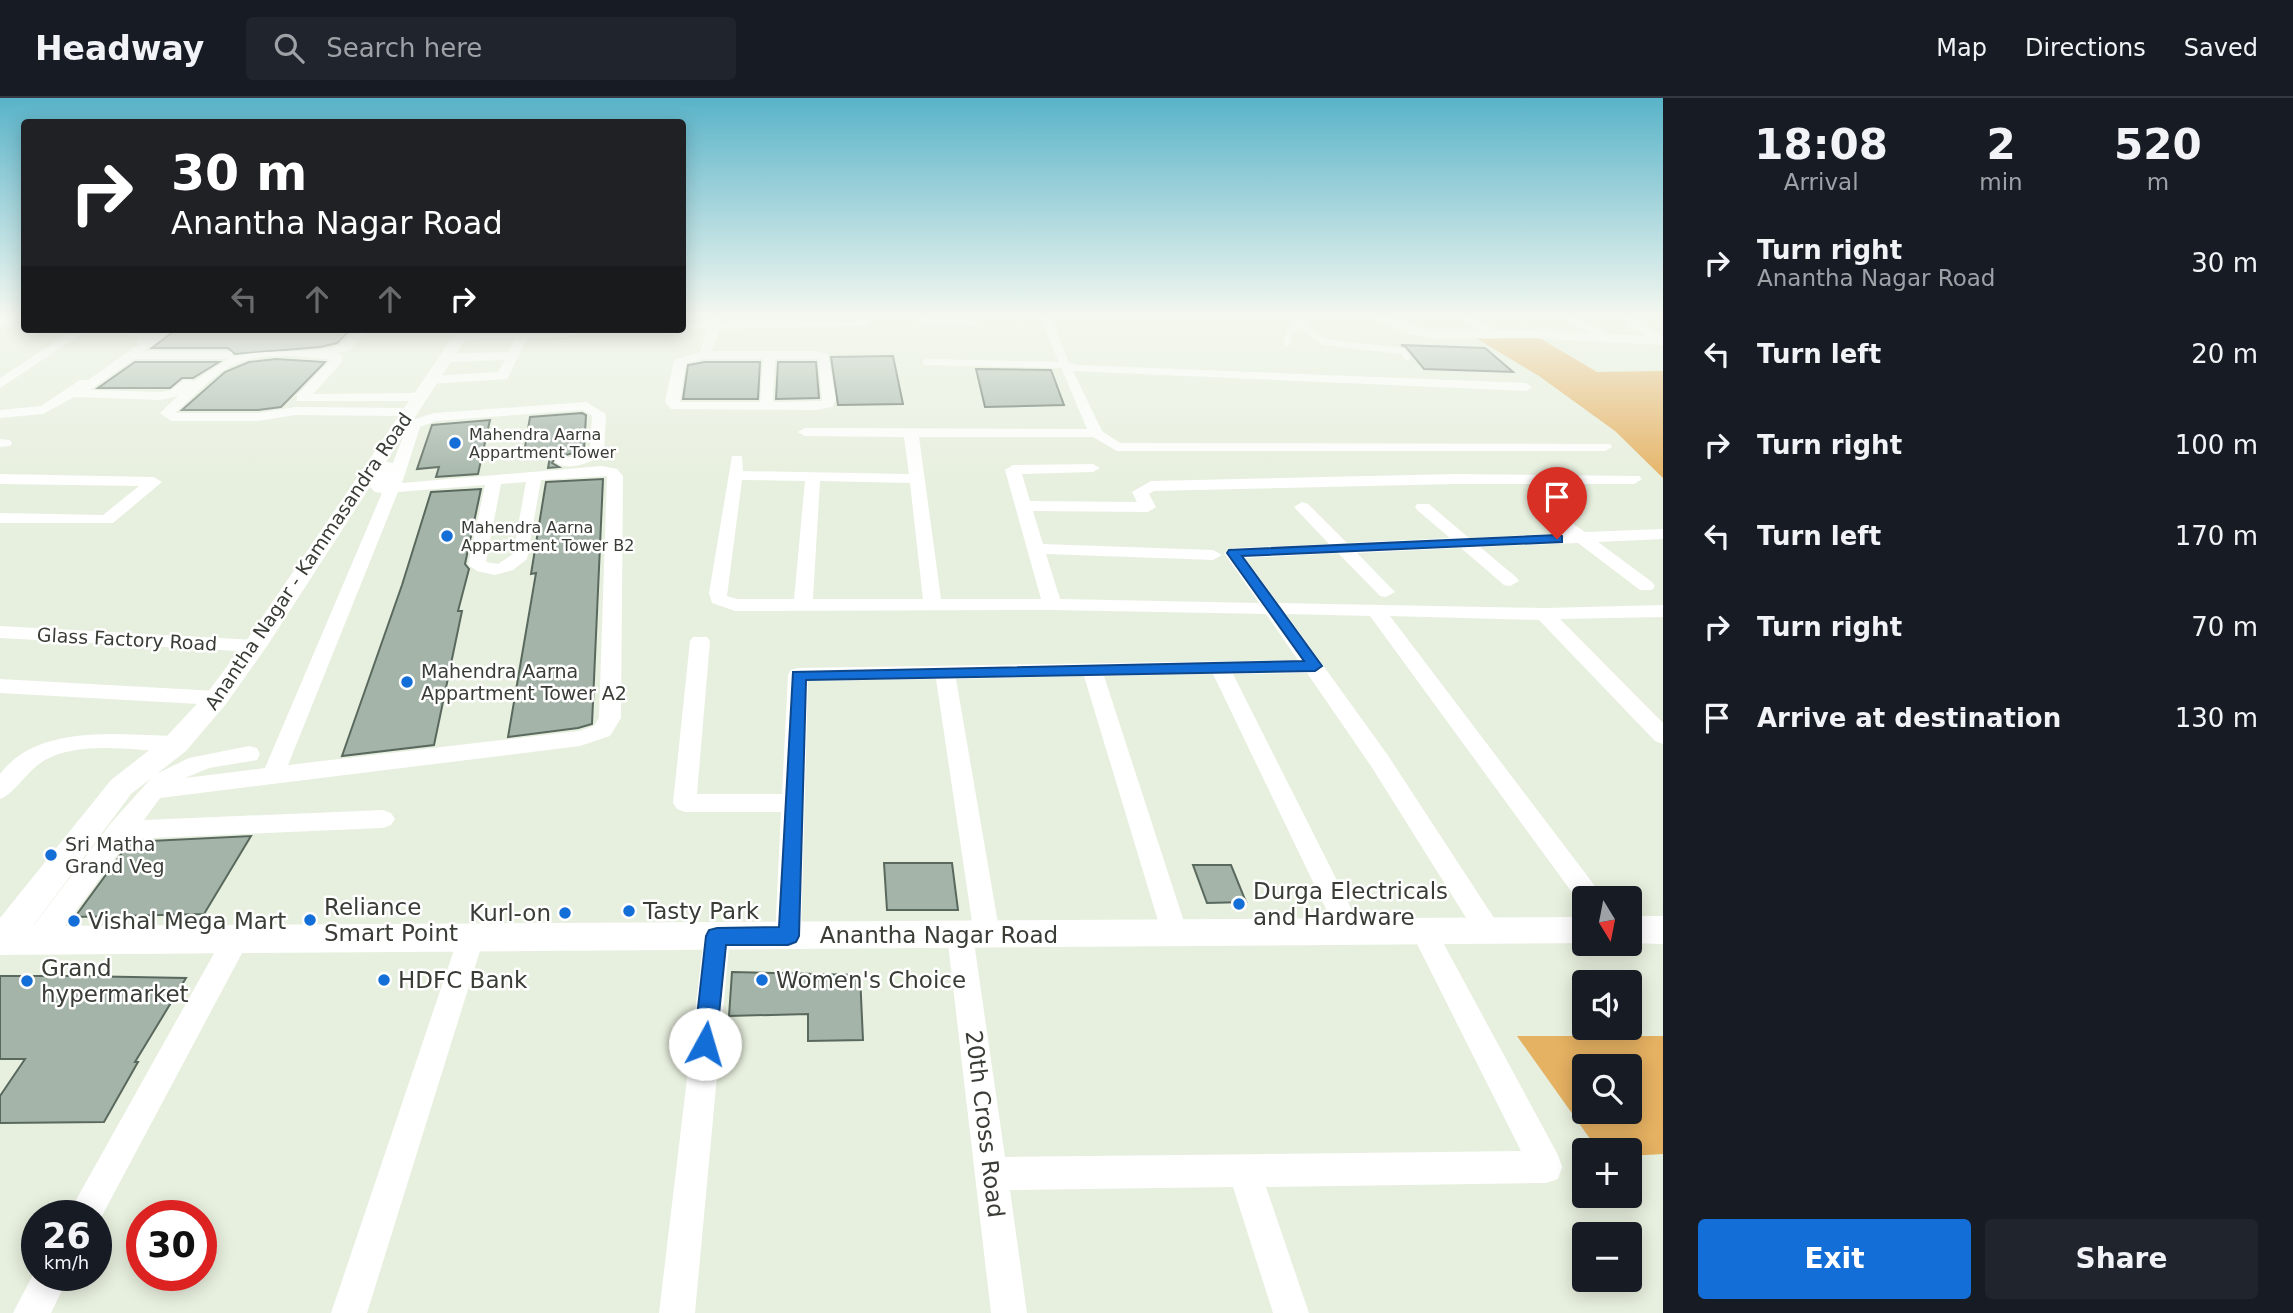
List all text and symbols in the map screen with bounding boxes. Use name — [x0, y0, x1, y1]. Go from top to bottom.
search box — [246, 17, 736, 80]
text: Headway — [35, 29, 204, 68]
icon: search — [270, 29, 308, 67]
text: Search here — [326, 33, 482, 63]
text: Map — [1936, 34, 1987, 62]
text: Directions — [2025, 34, 2146, 62]
text: Saved — [2184, 34, 2258, 62]
text: 18:08 — [1754, 120, 1888, 169]
text: 2 — [1986, 120, 2016, 169]
text: 520 — [2114, 120, 2202, 169]
text: 30 m — [171, 145, 307, 202]
icon: right — [56, 147, 147, 238]
text: Arrival — [1784, 169, 1859, 195]
text: min — [1979, 169, 2023, 195]
text: m — [2147, 169, 2169, 195]
text: Anantha Nagar Road — [171, 204, 503, 242]
text: Turn right — [1757, 235, 1902, 265]
icon: right — [1698, 244, 1736, 282]
text: 30 m — [2191, 248, 2258, 278]
text: Anantha Nagar Road — [1757, 265, 1995, 291]
icon: left — [225, 280, 263, 318]
icon: ahead — [298, 280, 336, 318]
icon: ahead — [371, 280, 409, 318]
icon: right — [444, 280, 482, 318]
icon: left — [1698, 335, 1736, 373]
text: Turn left — [1757, 339, 1881, 369]
text: 20 m — [2191, 339, 2258, 369]
street label: Anantha Nagar - Kammasandra Road — [200, 408, 416, 714]
place label: Mahendra Aarna Appartment Tower — [469, 425, 617, 462]
icon: right — [1698, 426, 1736, 464]
text: Turn right — [1757, 430, 1902, 460]
text: 100 m — [2175, 430, 2258, 460]
marker: Mahendra Aarna Appartment Tower — [447, 435, 463, 451]
pin — [1527, 467, 1587, 539]
icon: arrive — [1538, 478, 1576, 516]
icon: left — [1698, 517, 1736, 555]
place label: Mahendra Aarna Appartment Tower B2 — [461, 518, 634, 555]
text: Turn left — [1757, 521, 1881, 551]
text: 170 m — [2175, 521, 2258, 551]
marker: Mahendra Aarna Appartment Tower B2 — [439, 528, 455, 544]
icon: right — [1698, 608, 1736, 646]
text: Turn right — [1757, 612, 1902, 642]
text: 70 m — [2191, 612, 2258, 642]
street label: Glass Factory Road — [36, 623, 218, 655]
place label: Mahendra Aarna Appartment Tower A2 — [421, 660, 627, 704]
marker: Mahendra Aarna Appartment Tower A2 — [399, 674, 415, 690]
icon: arrive — [1698, 699, 1736, 737]
text: Arrive at destination — [1757, 703, 2061, 733]
text: 130 m — [2175, 703, 2258, 733]
place label: Sri Matha Grand Veg — [65, 833, 165, 877]
marker: Sri Matha Grand Veg — [43, 847, 59, 863]
place label: Durga Electricals and Hardware — [1253, 878, 1448, 930]
north arrow — [1572, 886, 1642, 956]
map controls — [1572, 886, 1642, 1292]
place label: Reliance Smart Point — [324, 894, 458, 946]
marker: Durga Electricals and Hardware — [1231, 896, 1247, 912]
place label: Tasty Park — [642, 898, 760, 924]
place label: Kurl-on — [469, 900, 551, 926]
marker: Tasty Park — [621, 903, 637, 919]
marker: Kurl-on — [557, 905, 573, 921]
place label: Vishal Mega Mart — [88, 908, 286, 934]
marker: Reliance Smart Point — [302, 912, 318, 928]
marker: Vishal Mega Mart — [66, 913, 82, 929]
street label: Anantha Nagar Road — [820, 922, 1058, 948]
place label: Grand hypermarket — [41, 955, 189, 1007]
place label: HDFC Bank — [398, 967, 528, 993]
place label: Women's Choice — [776, 967, 966, 993]
button: sound — [1572, 970, 1642, 1040]
marker: HDFC Bank — [376, 972, 392, 988]
marker: Women's Choice — [754, 972, 770, 988]
marker: Grand hypermarket — [19, 973, 35, 989]
position arrow — [668, 1007, 742, 1081]
street label: 20th Cross Road — [961, 1029, 1009, 1219]
button: search — [1572, 1054, 1642, 1124]
button: + — [1572, 1138, 1642, 1208]
speed limit sign: 30 — [126, 1200, 217, 1291]
text: 26 — [42, 1216, 91, 1256]
button: Exit — [1698, 1219, 1971, 1299]
button: Share — [1985, 1219, 2258, 1299]
button: − — [1572, 1222, 1642, 1292]
text: km/h — [44, 1252, 89, 1273]

